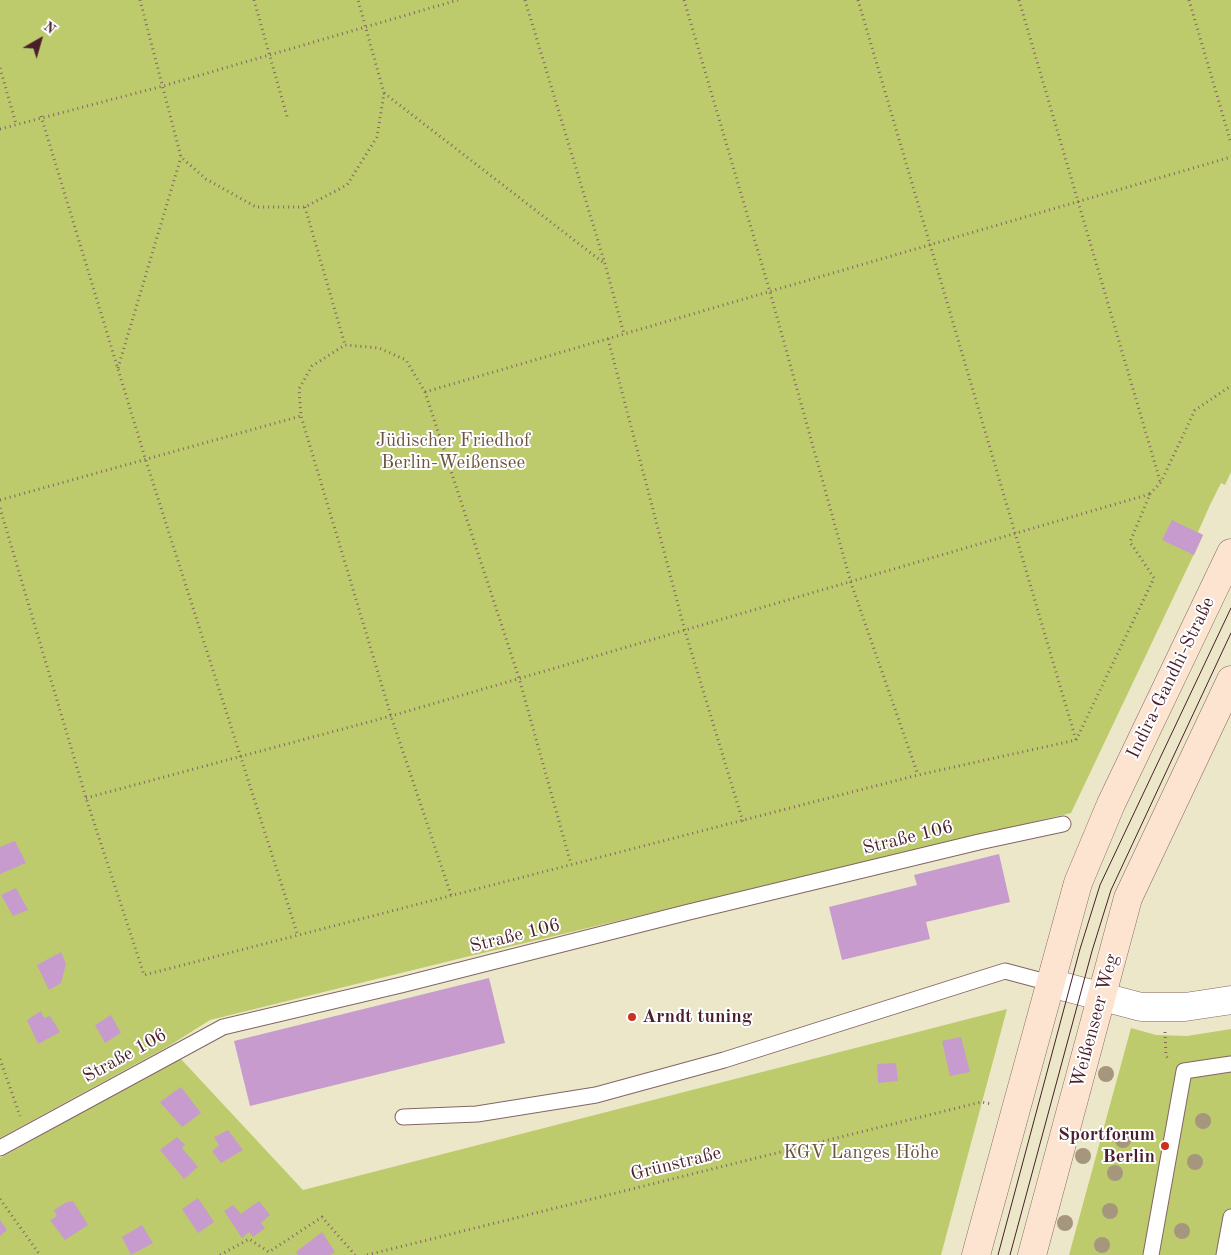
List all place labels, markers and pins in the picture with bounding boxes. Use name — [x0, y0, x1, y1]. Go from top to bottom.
place label: Arndt tuning — [642, 1006, 752, 1028]
marker: Arndt tuning — [626, 1011, 638, 1023]
place label: Sportforum Berlin — [1058, 1124, 1155, 1168]
marker: Sportforum Berlin — [1159, 1140, 1171, 1152]

